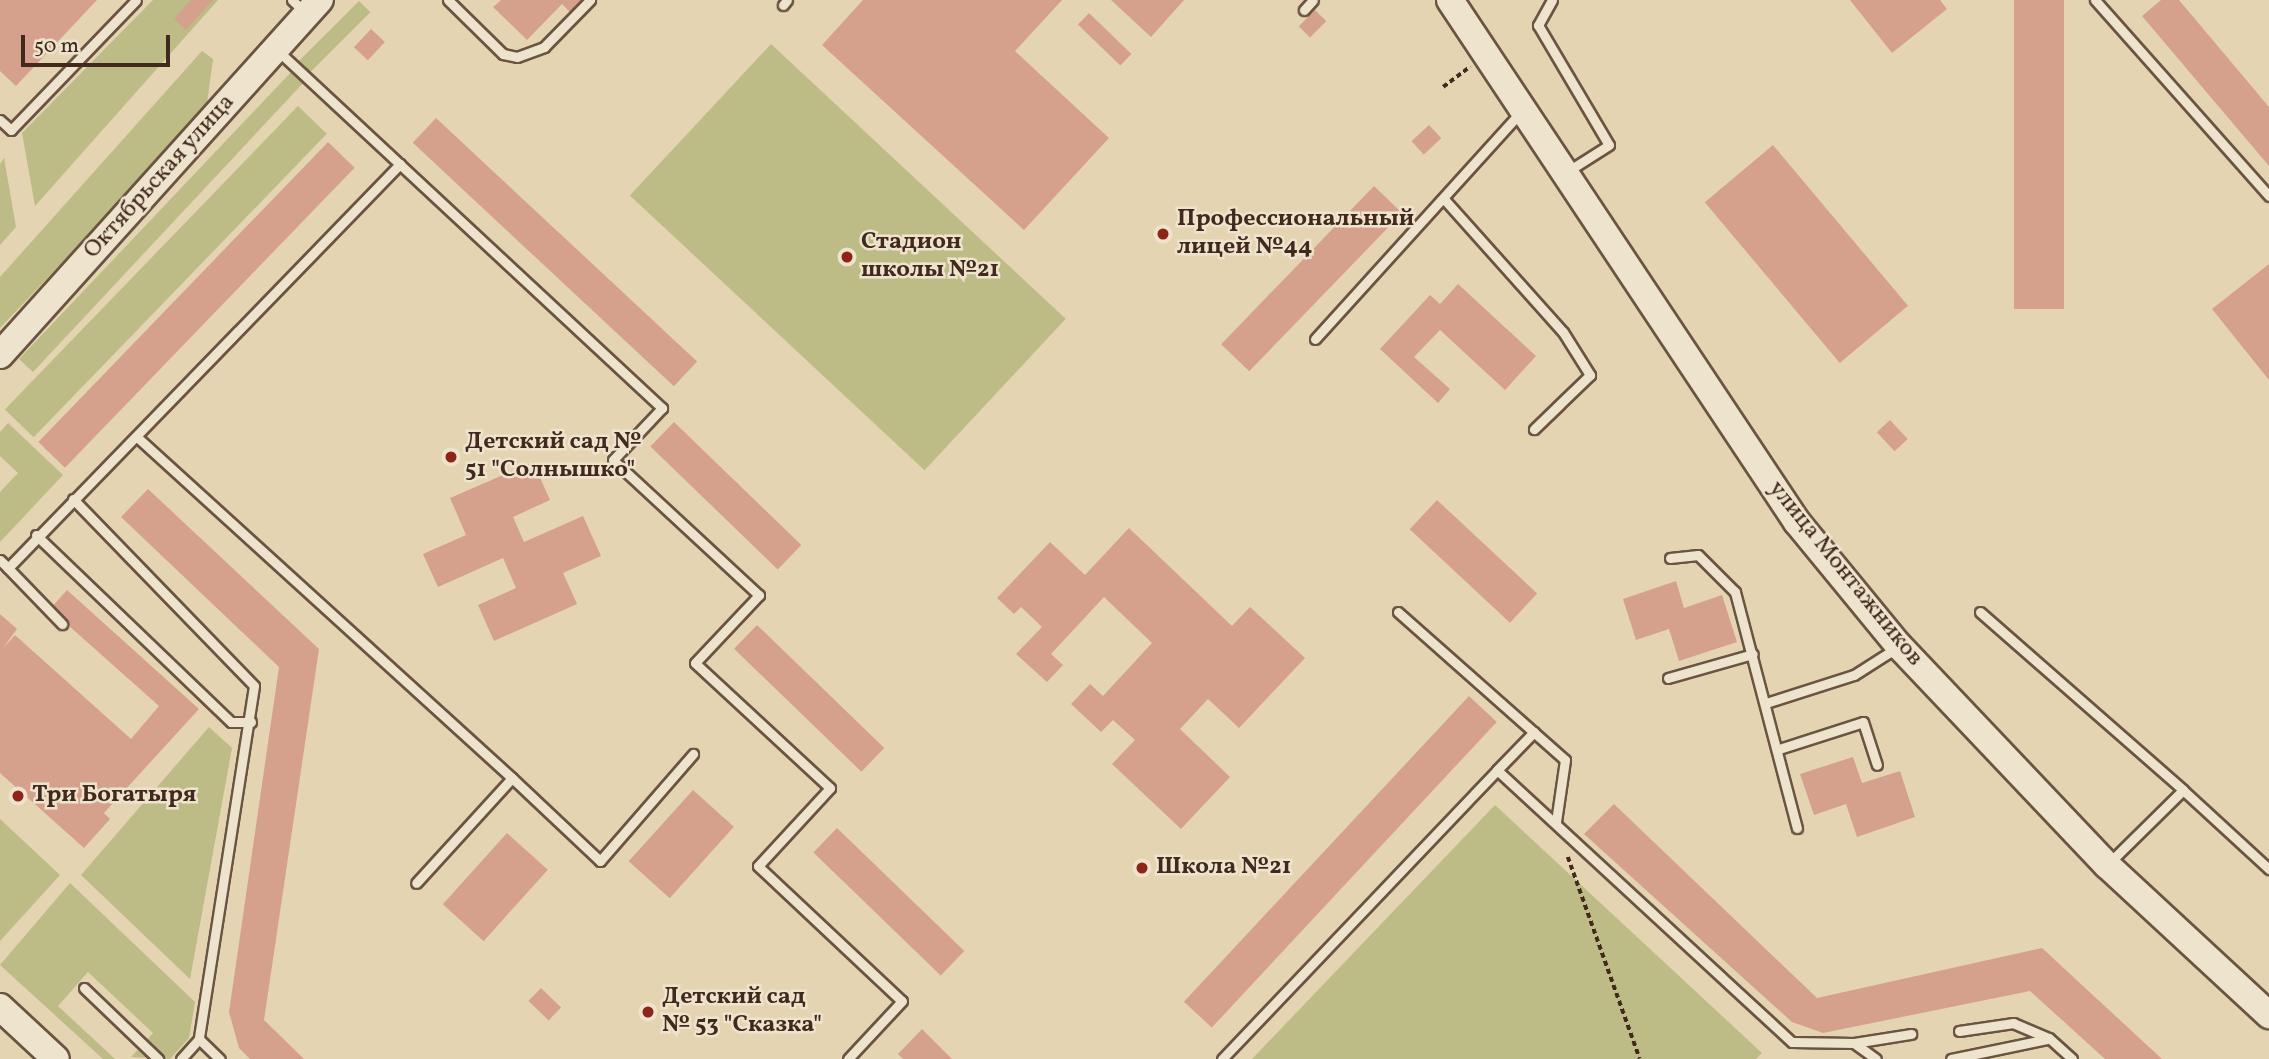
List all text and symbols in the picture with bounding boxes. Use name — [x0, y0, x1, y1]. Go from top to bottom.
scale bar — [24, 21, 173, 65]
text: 50 m — [34, 32, 79, 61]
street label: Октябрьская улица — [78, 88, 242, 266]
place label: Профессиональный лицей №44 — [1177, 206, 1414, 262]
marker: Профессиональный лицей №44 — [1155, 226, 1171, 242]
place label: Стадион школы №21 — [861, 229, 999, 285]
marker: Стадион школы №21 — [839, 249, 855, 265]
place label: Детский сад № 51 "Солнышко" — [465, 429, 642, 485]
marker: Детский сад № 51 "Солнышко" — [443, 449, 459, 465]
street label: улица Монтажников — [1761, 476, 1929, 672]
place label: Три Богатыря — [32, 782, 196, 810]
marker: Три Богатыря — [10, 788, 26, 804]
place label: Школа №21 — [1156, 854, 1291, 882]
marker: Школа №21 — [1134, 860, 1150, 876]
place label: Детский сад № 53 "Сказка" — [662, 984, 822, 1040]
marker: Детский сад № 53 "Сказка" — [640, 1004, 656, 1020]

